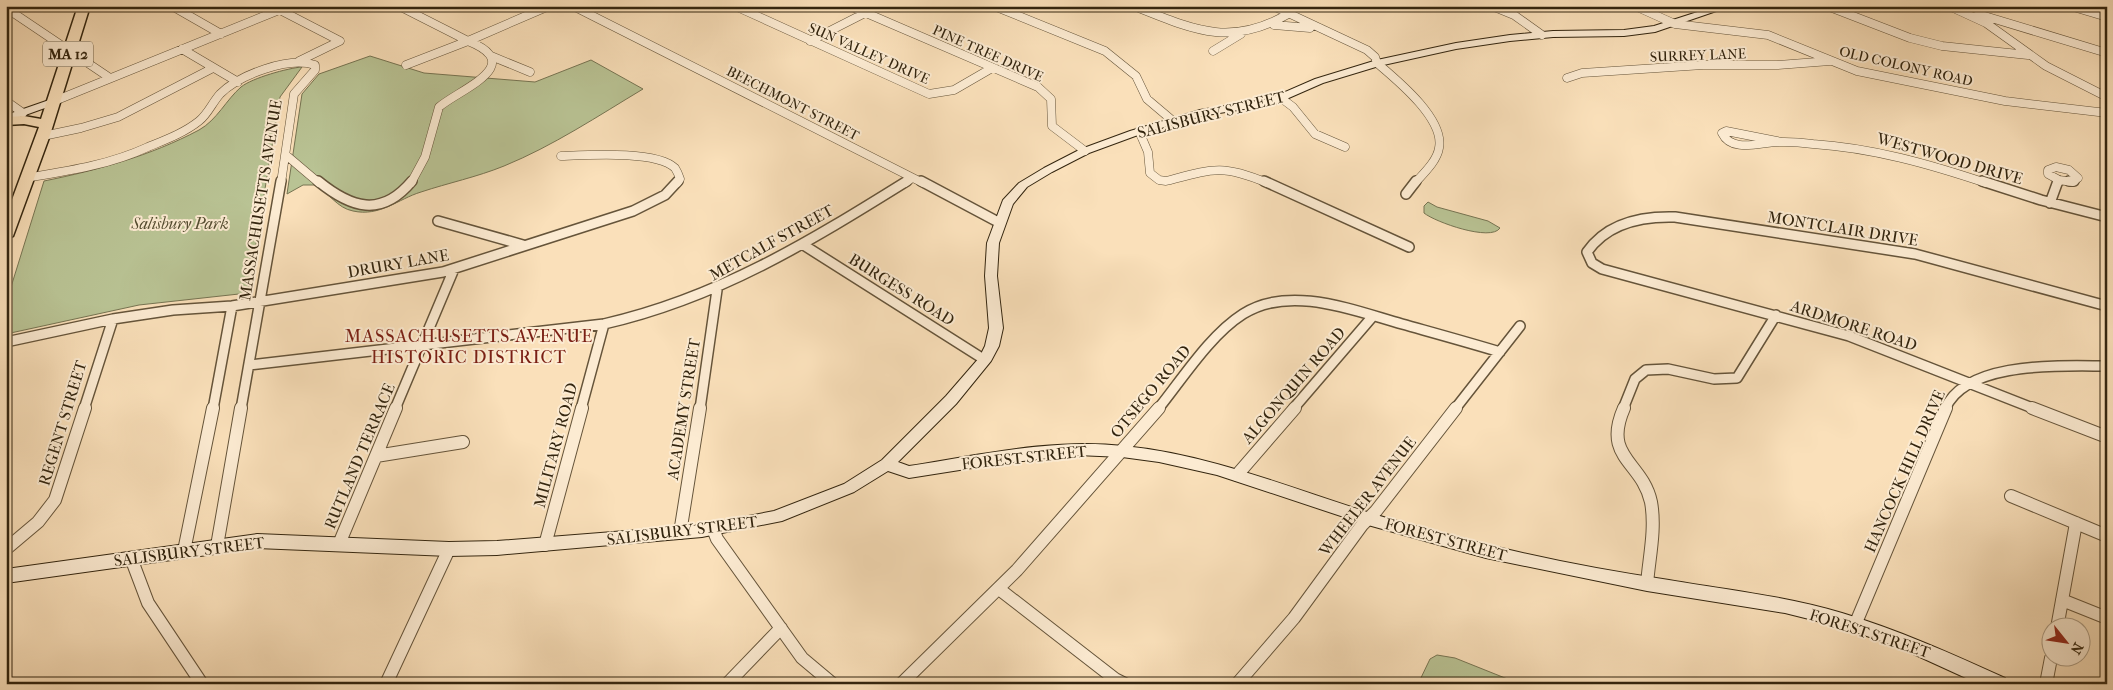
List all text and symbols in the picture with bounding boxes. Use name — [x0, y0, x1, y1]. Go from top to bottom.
street label: SUN VALLEY DRIVE — [806, 19, 932, 88]
street label: PINE TREE DRIVE — [930, 21, 1046, 86]
road number: MA 12 — [43, 42, 93, 66]
street label: OLD COLONY ROAD — [1838, 43, 1975, 90]
street label: SURREY LANE — [1650, 45, 1747, 66]
street label: BEECHMONT STREET — [724, 63, 862, 145]
street label: SALISBURY STREET — [1135, 87, 1287, 142]
street label: MASSACHUSETTS AVENUE — [235, 98, 286, 302]
street label: WESTWOOD DRIVE — [1874, 128, 2025, 188]
street label: METCALF STREET — [706, 200, 837, 284]
street label: MONTCLAIR DRIVE — [1766, 207, 1920, 250]
park label: Salisbury Park — [130, 214, 229, 233]
street label: DRURY LANE — [346, 245, 451, 282]
street label: BURGESS ROAD — [845, 249, 958, 330]
street label: ARDMORE ROAD — [1787, 296, 1919, 355]
street label: ALGONQUIN ROAD — [1237, 323, 1349, 448]
district label: MASSACHUSETTS AVENUE HISTORIC DISTRICT — [345, 326, 593, 368]
street label: ACADEMY STREET — [663, 337, 704, 482]
street label: OTSEGO ROAD — [1106, 341, 1195, 441]
street label: REGENT STREET — [34, 358, 91, 488]
street label: RUTLAND TERRACE — [320, 380, 399, 532]
street label: MILITARY ROAD — [530, 381, 581, 510]
street label: HANCOCK HILL DRIVE — [1860, 387, 1949, 555]
street label: WHEELER AVENUE — [1314, 433, 1420, 561]
street label: FOREST STREET — [960, 441, 1088, 474]
street label: SALISBURY STREET — [606, 512, 759, 549]
street label: FOREST STREET — [1383, 514, 1509, 565]
street label: SALISBURY STREET — [113, 533, 266, 570]
street label: FOREST STREET — [1807, 605, 1933, 662]
north arrow — [2040, 618, 2090, 668]
text: N — [2067, 639, 2087, 657]

